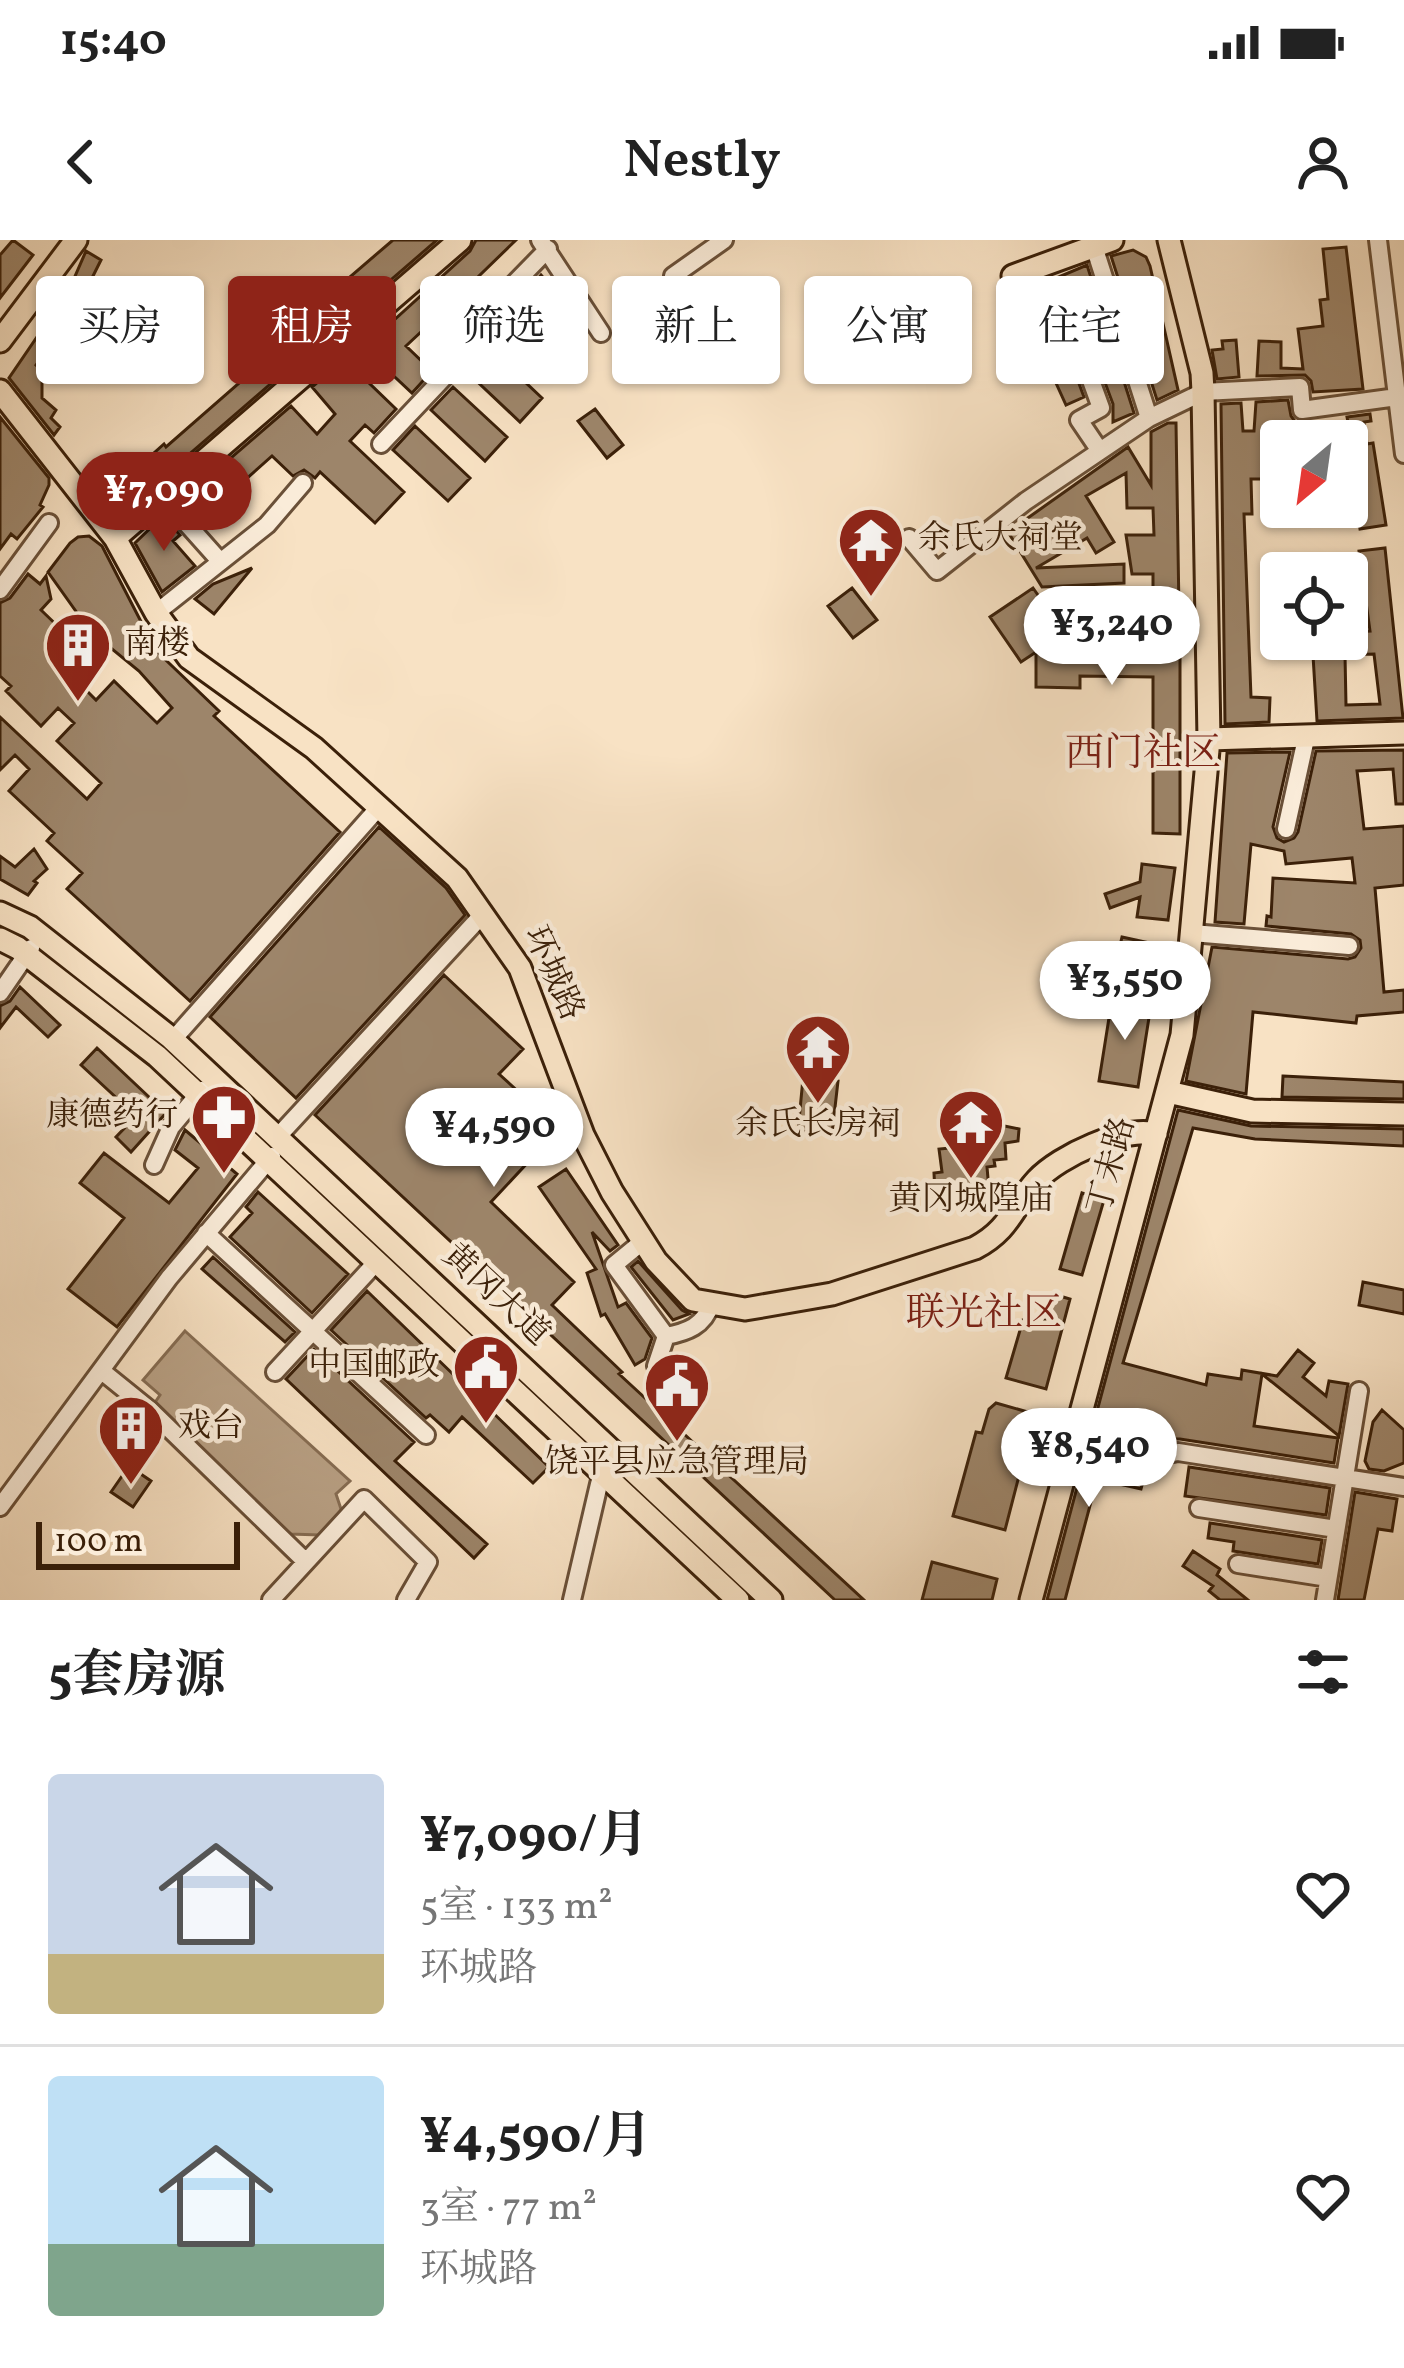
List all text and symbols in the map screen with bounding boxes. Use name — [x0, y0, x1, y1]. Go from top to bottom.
text: 15:40 — [60, 11, 167, 74]
text: Nestly — [623, 125, 781, 200]
icon: back — [48, 129, 114, 195]
icon: person — [1290, 129, 1356, 195]
chip: 买房 — [36, 276, 204, 384]
chip: 租房 — [228, 276, 396, 384]
chip: 筛选 — [420, 276, 588, 384]
chip: 新上 — [612, 276, 780, 384]
chip: 公寓 — [804, 276, 972, 384]
chip: 住宅 — [996, 276, 1164, 384]
north arrow — [1260, 420, 1368, 528]
map controls — [1260, 420, 1368, 660]
pin: ¥7,090 — [66, 452, 262, 554]
text: ¥7,090 — [104, 464, 224, 518]
temple icon: 余氏大祠堂 — [836, 505, 906, 599]
place label: 余氏大祠堂 — [918, 517, 1083, 563]
button: locate — [1260, 552, 1368, 660]
pin: ¥3,240 — [1014, 586, 1210, 688]
text: ¥3,240 — [1051, 598, 1173, 652]
building icon: 南楼 — [43, 610, 113, 704]
place label: 南楼 — [124, 622, 190, 668]
district label: 西门社区 — [1065, 728, 1221, 782]
street label: 环城路 — [511, 919, 593, 1029]
pin: ¥3,550 — [1027, 941, 1223, 1043]
text: ¥3,550 — [1067, 953, 1183, 1007]
temple icon: 余氏长房祠 — [783, 1012, 853, 1106]
pharmacy icon: 康德药行 — [189, 1082, 259, 1176]
temple icon: 黄冈城隍庙 — [936, 1087, 1006, 1181]
pin: ¥4,590 — [396, 1088, 592, 1190]
place label: 康德药行 — [46, 1094, 178, 1140]
text: ¥4,590 — [432, 1100, 556, 1154]
place label: 余氏长房祠 — [736, 1103, 901, 1149]
street label: 丁未路 — [1078, 1112, 1148, 1220]
place label: 黄冈城隍庙 — [889, 1178, 1054, 1224]
street label: 黄冈大道 — [431, 1234, 559, 1358]
district label: 联光社区 — [906, 1288, 1062, 1342]
public building icon: 中国邮政 — [451, 1332, 521, 1426]
place label: 中国邮政 — [308, 1344, 440, 1390]
public building icon: 饶平县应急管理局 — [642, 1350, 712, 1444]
building icon: 戏台 — [96, 1393, 166, 1487]
place label: 戏台 — [178, 1405, 244, 1451]
pin: ¥8,540 — [991, 1408, 1187, 1510]
text: ¥8,540 — [1028, 1420, 1150, 1474]
place label: 饶平县应急管理局 — [545, 1441, 809, 1487]
scale bar — [36, 1516, 240, 1569]
text: 100 m — [54, 1520, 143, 1566]
icon: filters — [1290, 1639, 1356, 1705]
text: 5套房源 — [48, 1642, 226, 1713]
text: ¥7,090/月 — [420, 1802, 649, 1873]
icon: home — [144, 1822, 288, 1966]
icon: heart — [1290, 1861, 1356, 1927]
text: 5室 · 133 m² — [420, 1881, 613, 1935]
text: 环城路 — [420, 1943, 537, 1997]
text: ¥4,590/月 — [420, 2103, 652, 2174]
icon: home — [144, 2124, 288, 2268]
icon: heart — [1290, 2163, 1356, 2229]
text: 3室 · 77 m² — [420, 2182, 597, 2236]
text: 环城路 — [420, 2244, 537, 2298]

